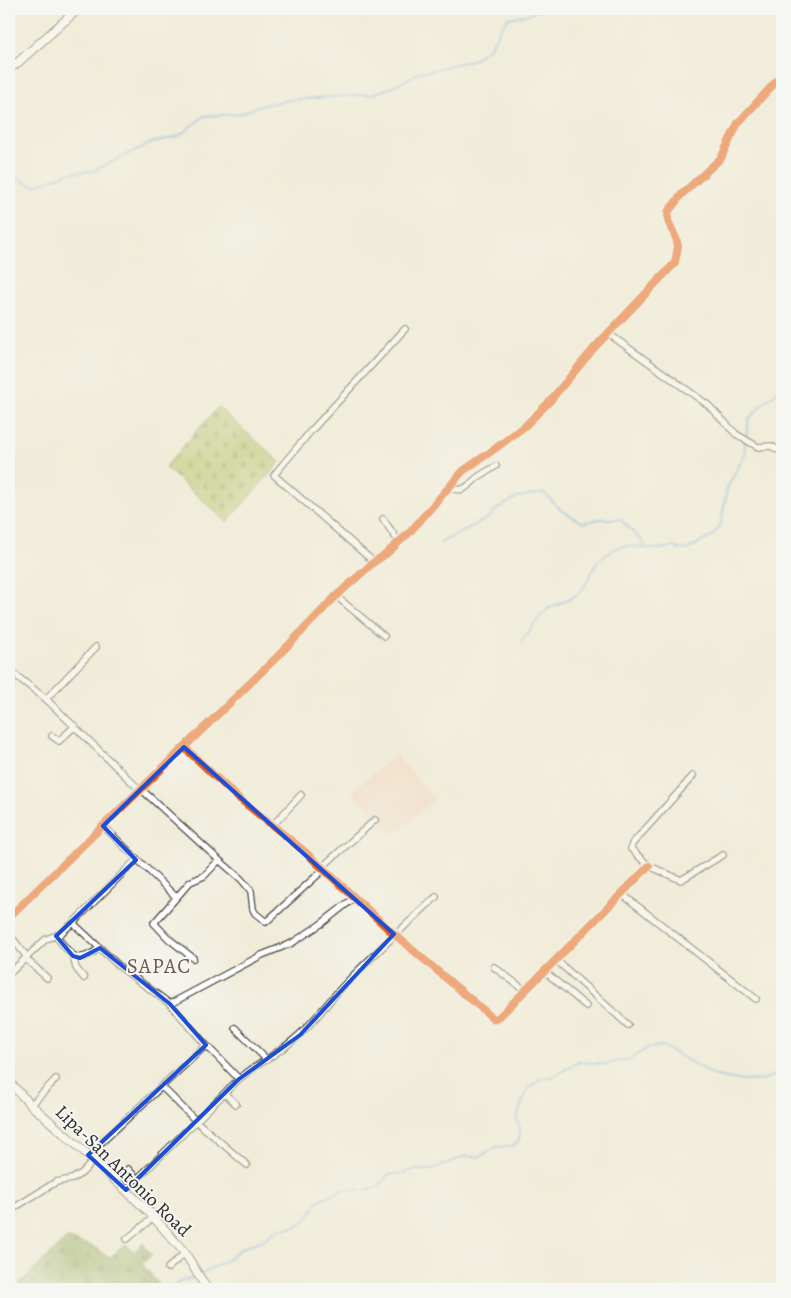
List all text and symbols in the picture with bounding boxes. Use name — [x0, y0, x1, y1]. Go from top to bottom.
district label: SAPAC — [127, 952, 191, 980]
street label: Lipa-San Antonio Road — [50, 1099, 197, 1243]

